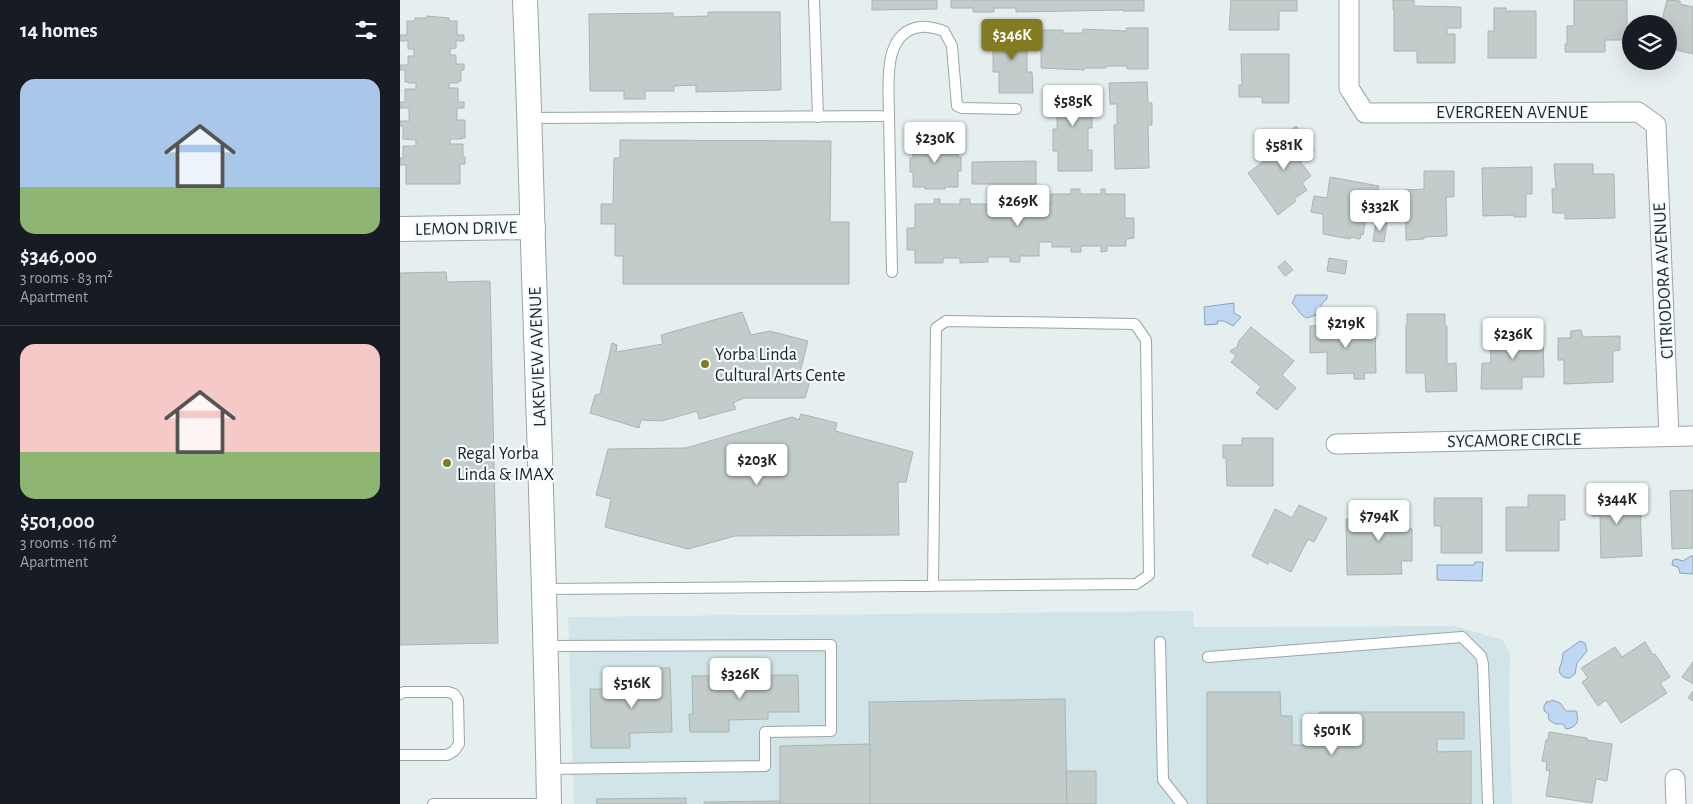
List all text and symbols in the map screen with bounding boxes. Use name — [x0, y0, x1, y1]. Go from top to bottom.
map controls — [1622, 15, 1677, 70]
button: layers — [1622, 15, 1677, 70]
icon: filters — [352, 16, 380, 44]
pin: $346K — [977, 18, 1047, 61]
text: 14 homes — [20, 20, 98, 41]
text: $346K — [992, 27, 1032, 43]
pin: $585K — [1038, 84, 1108, 127]
text: $585K — [1054, 93, 1092, 109]
street label: EVERGREEN AVENUE — [1436, 104, 1588, 122]
icon: home — [155, 111, 245, 201]
pin: $230K — [900, 121, 970, 164]
pin: $581K — [1249, 128, 1319, 171]
text: $230K — [915, 130, 955, 146]
text: $581K — [1265, 137, 1303, 153]
pin: $269K — [983, 184, 1053, 227]
pin: $332K — [1345, 190, 1415, 232]
text: $269K — [998, 193, 1038, 209]
text: $332K — [1361, 198, 1399, 214]
street label: CITRIODORA AVENUE — [1651, 202, 1677, 359]
street label: LEMON DRIVE — [415, 219, 517, 239]
text: $346,000 — [20, 246, 97, 267]
text: 3 rooms · 83 m² — [20, 270, 113, 286]
street label: LAKEVIEW AVENUE — [527, 286, 549, 427]
text: Apartment — [20, 289, 88, 305]
pin: $219K — [1311, 306, 1381, 349]
text: $219K — [1327, 315, 1365, 331]
pin: $236K — [1478, 318, 1548, 360]
text: $236K — [1494, 326, 1532, 342]
place label: Yorba Linda Cultural Arts Cente — [715, 346, 846, 385]
marker: Yorba Linda Cultural Arts Cente — [699, 358, 711, 370]
icon: home — [155, 377, 245, 467]
street label: SYCAMORE CIRCLE — [1447, 431, 1581, 451]
pin: $203K — [722, 444, 792, 486]
place label: Regal Yorba Linda & IMAX — [457, 445, 554, 484]
text: $203K — [737, 452, 777, 468]
marker: Regal Yorba Linda & IMAX — [441, 457, 453, 469]
pin: $344K — [1582, 482, 1652, 525]
text: $344K — [1597, 491, 1637, 507]
pin: $794K — [1344, 500, 1414, 542]
text: $794K — [1359, 508, 1399, 524]
text: $501,000 — [20, 511, 95, 532]
text: 3 rooms · 116 m² — [20, 535, 117, 551]
text: Apartment — [20, 554, 88, 570]
pin: $326K — [705, 658, 775, 700]
pin: $516K — [597, 666, 667, 709]
text: $326K — [721, 666, 759, 682]
text: $516K — [614, 675, 650, 691]
pin: $501K — [1297, 714, 1367, 756]
text: $501K — [1313, 722, 1351, 738]

